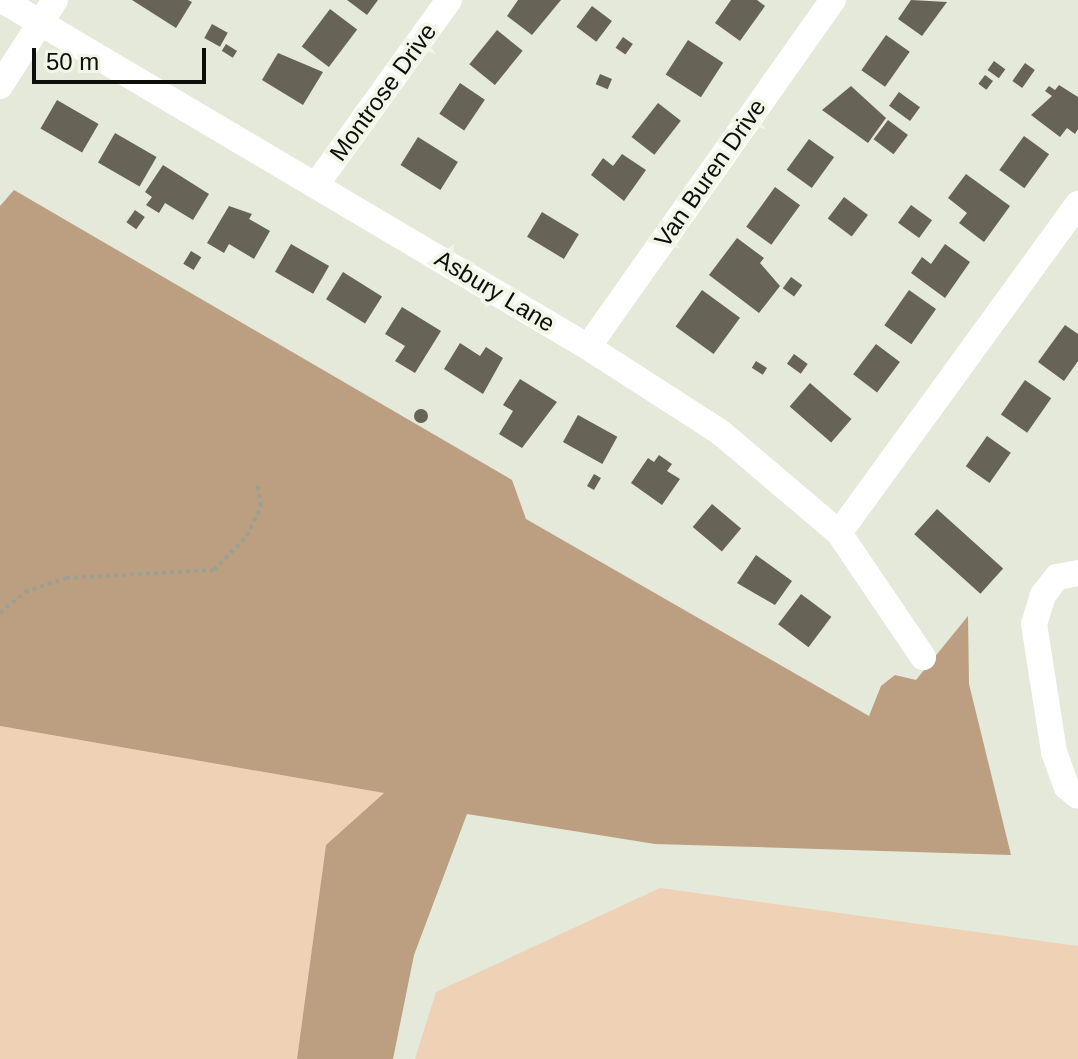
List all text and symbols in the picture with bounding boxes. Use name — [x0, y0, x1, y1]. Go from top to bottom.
street label: Montrose Drive — [324, 18, 442, 166]
scale bar — [36, 32, 210, 82]
text: 50 m — [46, 48, 99, 75]
street label: Van Buren Drive — [648, 93, 772, 253]
street label: Asbury Lane — [430, 244, 560, 338]

